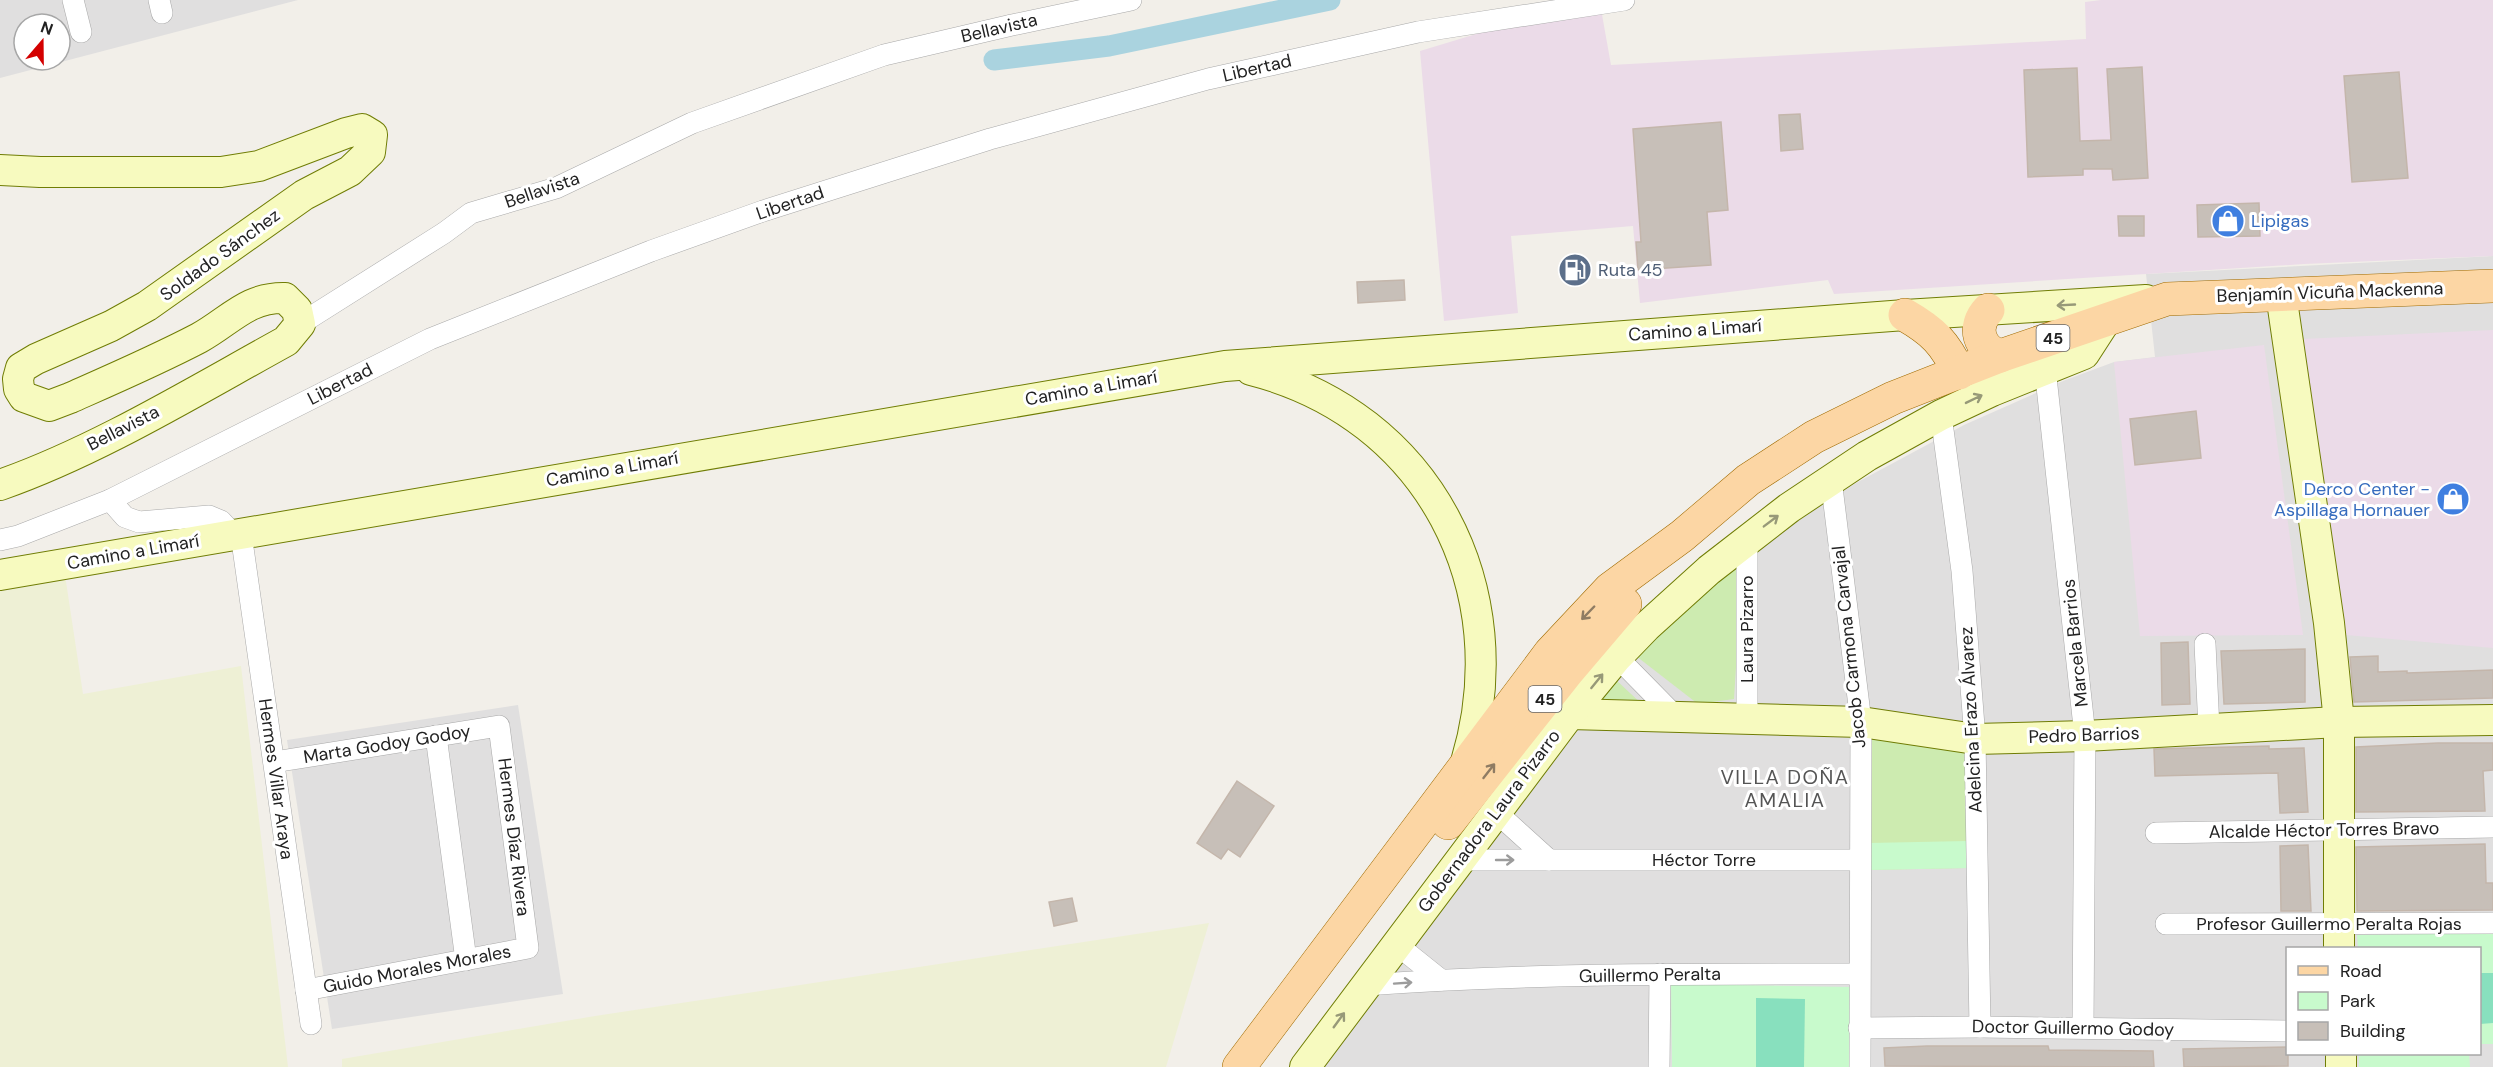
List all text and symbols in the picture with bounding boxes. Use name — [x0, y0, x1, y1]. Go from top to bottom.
street label: Bellavista — [958, 8, 1040, 48]
north arrow — [12, 12, 72, 72]
text: N — [38, 17, 56, 40]
street label: Libertad — [1220, 48, 1294, 88]
street label: Bellavista — [501, 166, 583, 214]
street label: Libertad — [753, 180, 827, 226]
street label: Soldado Sánchez — [155, 203, 285, 307]
shop icon: Lipigas — [2210, 203, 2246, 239]
place label: Lipigas — [2251, 209, 2309, 233]
fuel station icon: Ruta 45 — [1557, 252, 1593, 288]
place label: Ruta 45 — [1598, 258, 1663, 282]
street label: Benjamín Vicuña Mackenna — [2216, 276, 2444, 308]
one-way arrow — [2057, 299, 2077, 310]
street label: Camino a Limarí — [1627, 313, 1763, 347]
road number: 45 — [2036, 325, 2070, 351]
street label: Libertad — [303, 357, 377, 411]
street label: Camino a Limarí — [1023, 365, 1159, 411]
one-way arrow — [1965, 393, 1983, 405]
street label: Bellavista — [83, 400, 163, 456]
street label: Camino a Limarí — [544, 446, 680, 492]
place label: Derco Center - Aspillaga Hornauer — [2274, 477, 2430, 522]
shop icon: Derco Center - Aspillaga Hornauer — [2435, 481, 2471, 517]
one-way arrow — [1763, 515, 1779, 527]
street label: Camino a Limarí — [65, 529, 201, 575]
street label: Jacob Carmona Carvajal — [1826, 545, 1872, 749]
street label: Laura Pizarro — [1735, 575, 1759, 683]
street label: Marcela Barrios — [2056, 578, 2094, 708]
one-way arrow — [1581, 605, 1595, 620]
street label: Adelcina Erazo Álvarez — [1954, 626, 1988, 814]
one-way arrow — [1591, 673, 1604, 689]
road number: 45 — [1528, 686, 1562, 712]
street label: Hermes Villar Araya — [253, 697, 299, 861]
street label: Marta Godoy Godoy — [302, 719, 472, 769]
street label: Pedro Barrios — [2028, 721, 2140, 749]
street label: Gobernadora Laura Pizarro — [1412, 725, 1566, 917]
street label: Hermes Díaz Rivera — [492, 757, 536, 917]
one-way arrow — [1482, 763, 1495, 779]
district label: VILLA DOÑA AMALIA — [1720, 764, 1850, 813]
street label: Alcalde Héctor Torres Bravo — [2208, 816, 2440, 844]
street label: Héctor Torre — [1652, 848, 1756, 872]
one-way arrow — [1494, 854, 1514, 866]
street label: Profesor Guillermo Peralta Rojas — [2196, 912, 2462, 936]
street label: Guido Morales Morales — [321, 939, 513, 999]
legend — [2286, 947, 2481, 1055]
text: Road — [2340, 959, 2382, 983]
street label: Guillermo Peralta — [1579, 962, 1721, 988]
one-way arrow — [1392, 977, 1412, 988]
text: Park — [2340, 989, 2376, 1013]
one-way arrow — [1333, 1012, 1346, 1028]
street label: Doctor Guillermo Godoy — [1972, 1014, 2174, 1042]
text: Building — [2340, 1019, 2405, 1043]

